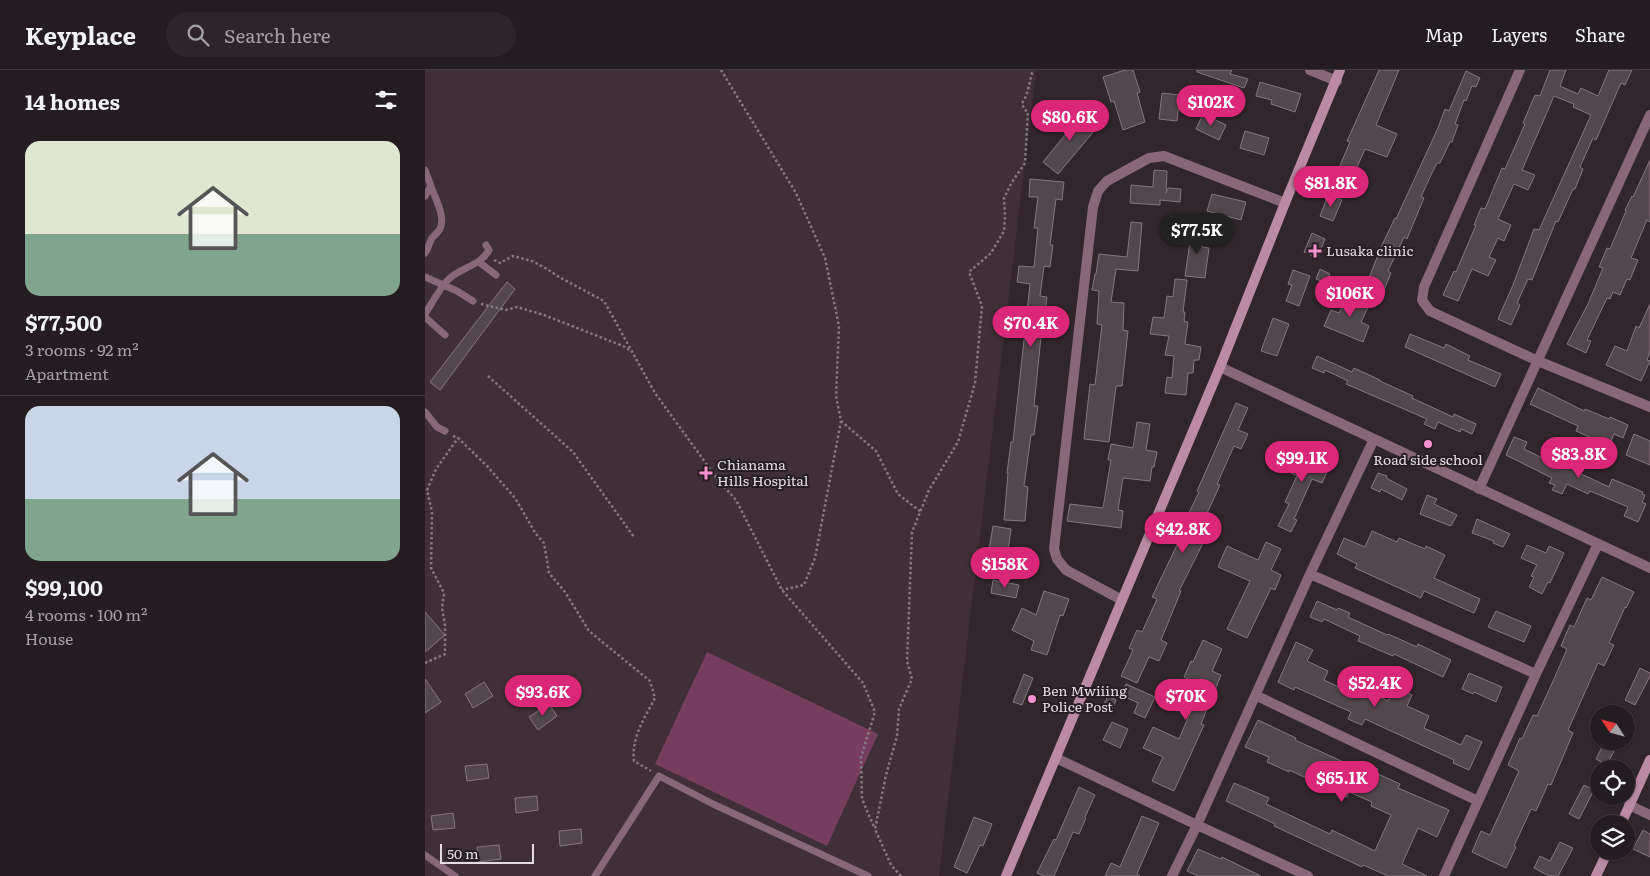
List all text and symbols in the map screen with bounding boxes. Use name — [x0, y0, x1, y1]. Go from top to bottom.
search box — [166, 12, 516, 57]
text: Keyplace — [25, 17, 136, 52]
icon: search — [184, 21, 212, 49]
text: Search here — [224, 21, 331, 49]
text: Map — [1425, 21, 1463, 48]
text: Layers — [1491, 21, 1547, 48]
text: Share — [1575, 21, 1625, 48]
text: 14 homes — [25, 85, 120, 116]
pin: $102K — [1176, 85, 1246, 127]
icon: filters — [372, 86, 400, 114]
text: $102K — [1188, 89, 1234, 113]
pin: $80.6K — [1029, 100, 1111, 142]
text: $80.6K — [1042, 104, 1098, 128]
pin: $81.8K — [1290, 166, 1372, 208]
text: $81.8K — [1305, 170, 1357, 194]
icon: home — [168, 173, 258, 263]
pin: $77.5K — [1156, 212, 1238, 255]
text: $77.5K — [1171, 217, 1223, 241]
place label: Lusaka clinic — [1326, 240, 1413, 260]
marker: Lusaka clinic — [1308, 244, 1322, 258]
pin: $106K — [1315, 276, 1385, 318]
text: $106K — [1326, 280, 1374, 304]
text: $77,500 — [25, 306, 102, 337]
pin: $70.4K — [990, 306, 1072, 348]
text: $70.4K — [1003, 310, 1059, 334]
text: 3 rooms · 92 m² — [25, 337, 139, 361]
text: Apartment — [25, 361, 109, 385]
pin: $83.8K — [1538, 436, 1620, 479]
marker: Road side school — [1422, 438, 1434, 450]
icon: home — [168, 439, 258, 529]
pin: $99.1K — [1261, 440, 1343, 483]
text: $83.8K — [1551, 441, 1607, 465]
text: $99.1K — [1276, 445, 1328, 469]
place label: Road side school — [1373, 449, 1483, 469]
place label: Chianama Hills Hospital — [717, 454, 809, 490]
marker: Chianama Hills Hospital — [699, 466, 713, 480]
pin: $42.8K — [1142, 512, 1224, 554]
text: $42.8K — [1156, 516, 1211, 540]
pin: $158K — [970, 546, 1040, 589]
text: $158K — [982, 551, 1028, 575]
text: $99,100 — [25, 571, 103, 602]
text: 4 rooms · 100 m² — [25, 602, 147, 626]
text: House — [25, 626, 73, 650]
pin: $52.4K — [1334, 666, 1416, 708]
text: $52.4K — [1348, 670, 1402, 694]
pin: $93.6K — [502, 674, 584, 717]
pin: $70K — [1156, 678, 1216, 721]
text: $93.6K — [516, 679, 570, 703]
place label: Ben Mwiiing Police Post — [1042, 680, 1127, 716]
text: $70K — [1166, 683, 1206, 707]
marker: Ben Mwiiing Police Post — [1026, 693, 1038, 705]
north arrow — [1590, 705, 1635, 750]
map controls — [1590, 705, 1635, 860]
pin: $65.1K — [1301, 760, 1383, 803]
button: locate — [1590, 760, 1635, 805]
text: $65.1K — [1316, 765, 1368, 789]
button: layers — [1590, 815, 1635, 860]
scale bar — [440, 841, 534, 864]
text: 50 m — [447, 843, 479, 863]

